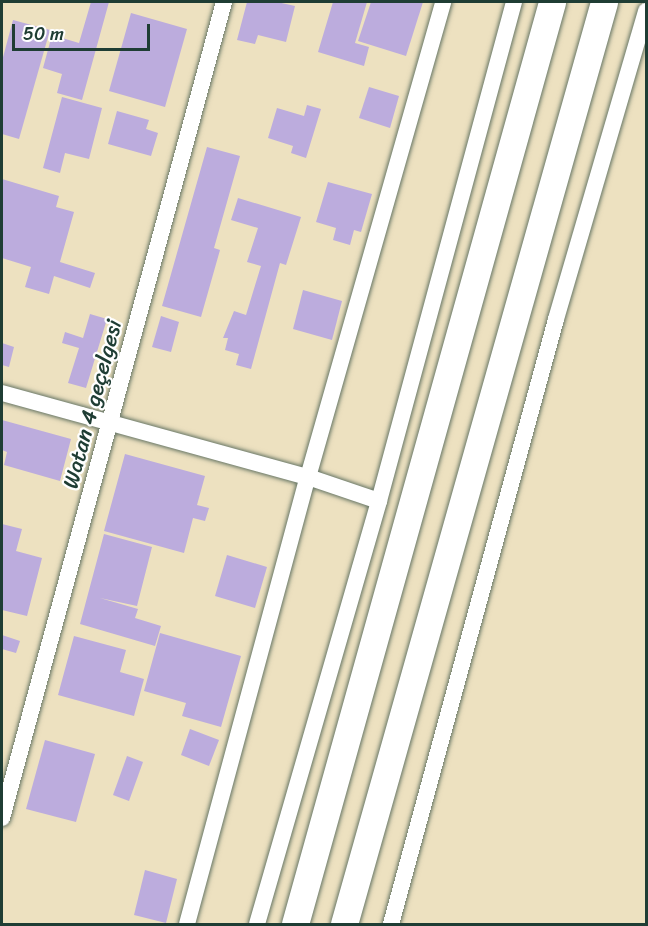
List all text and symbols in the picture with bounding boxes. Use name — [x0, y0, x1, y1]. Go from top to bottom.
scale bar — [15, 12, 153, 50]
text: 50 m — [23, 18, 64, 50]
street label: Watan 4 geçelgesi — [57, 316, 127, 492]

